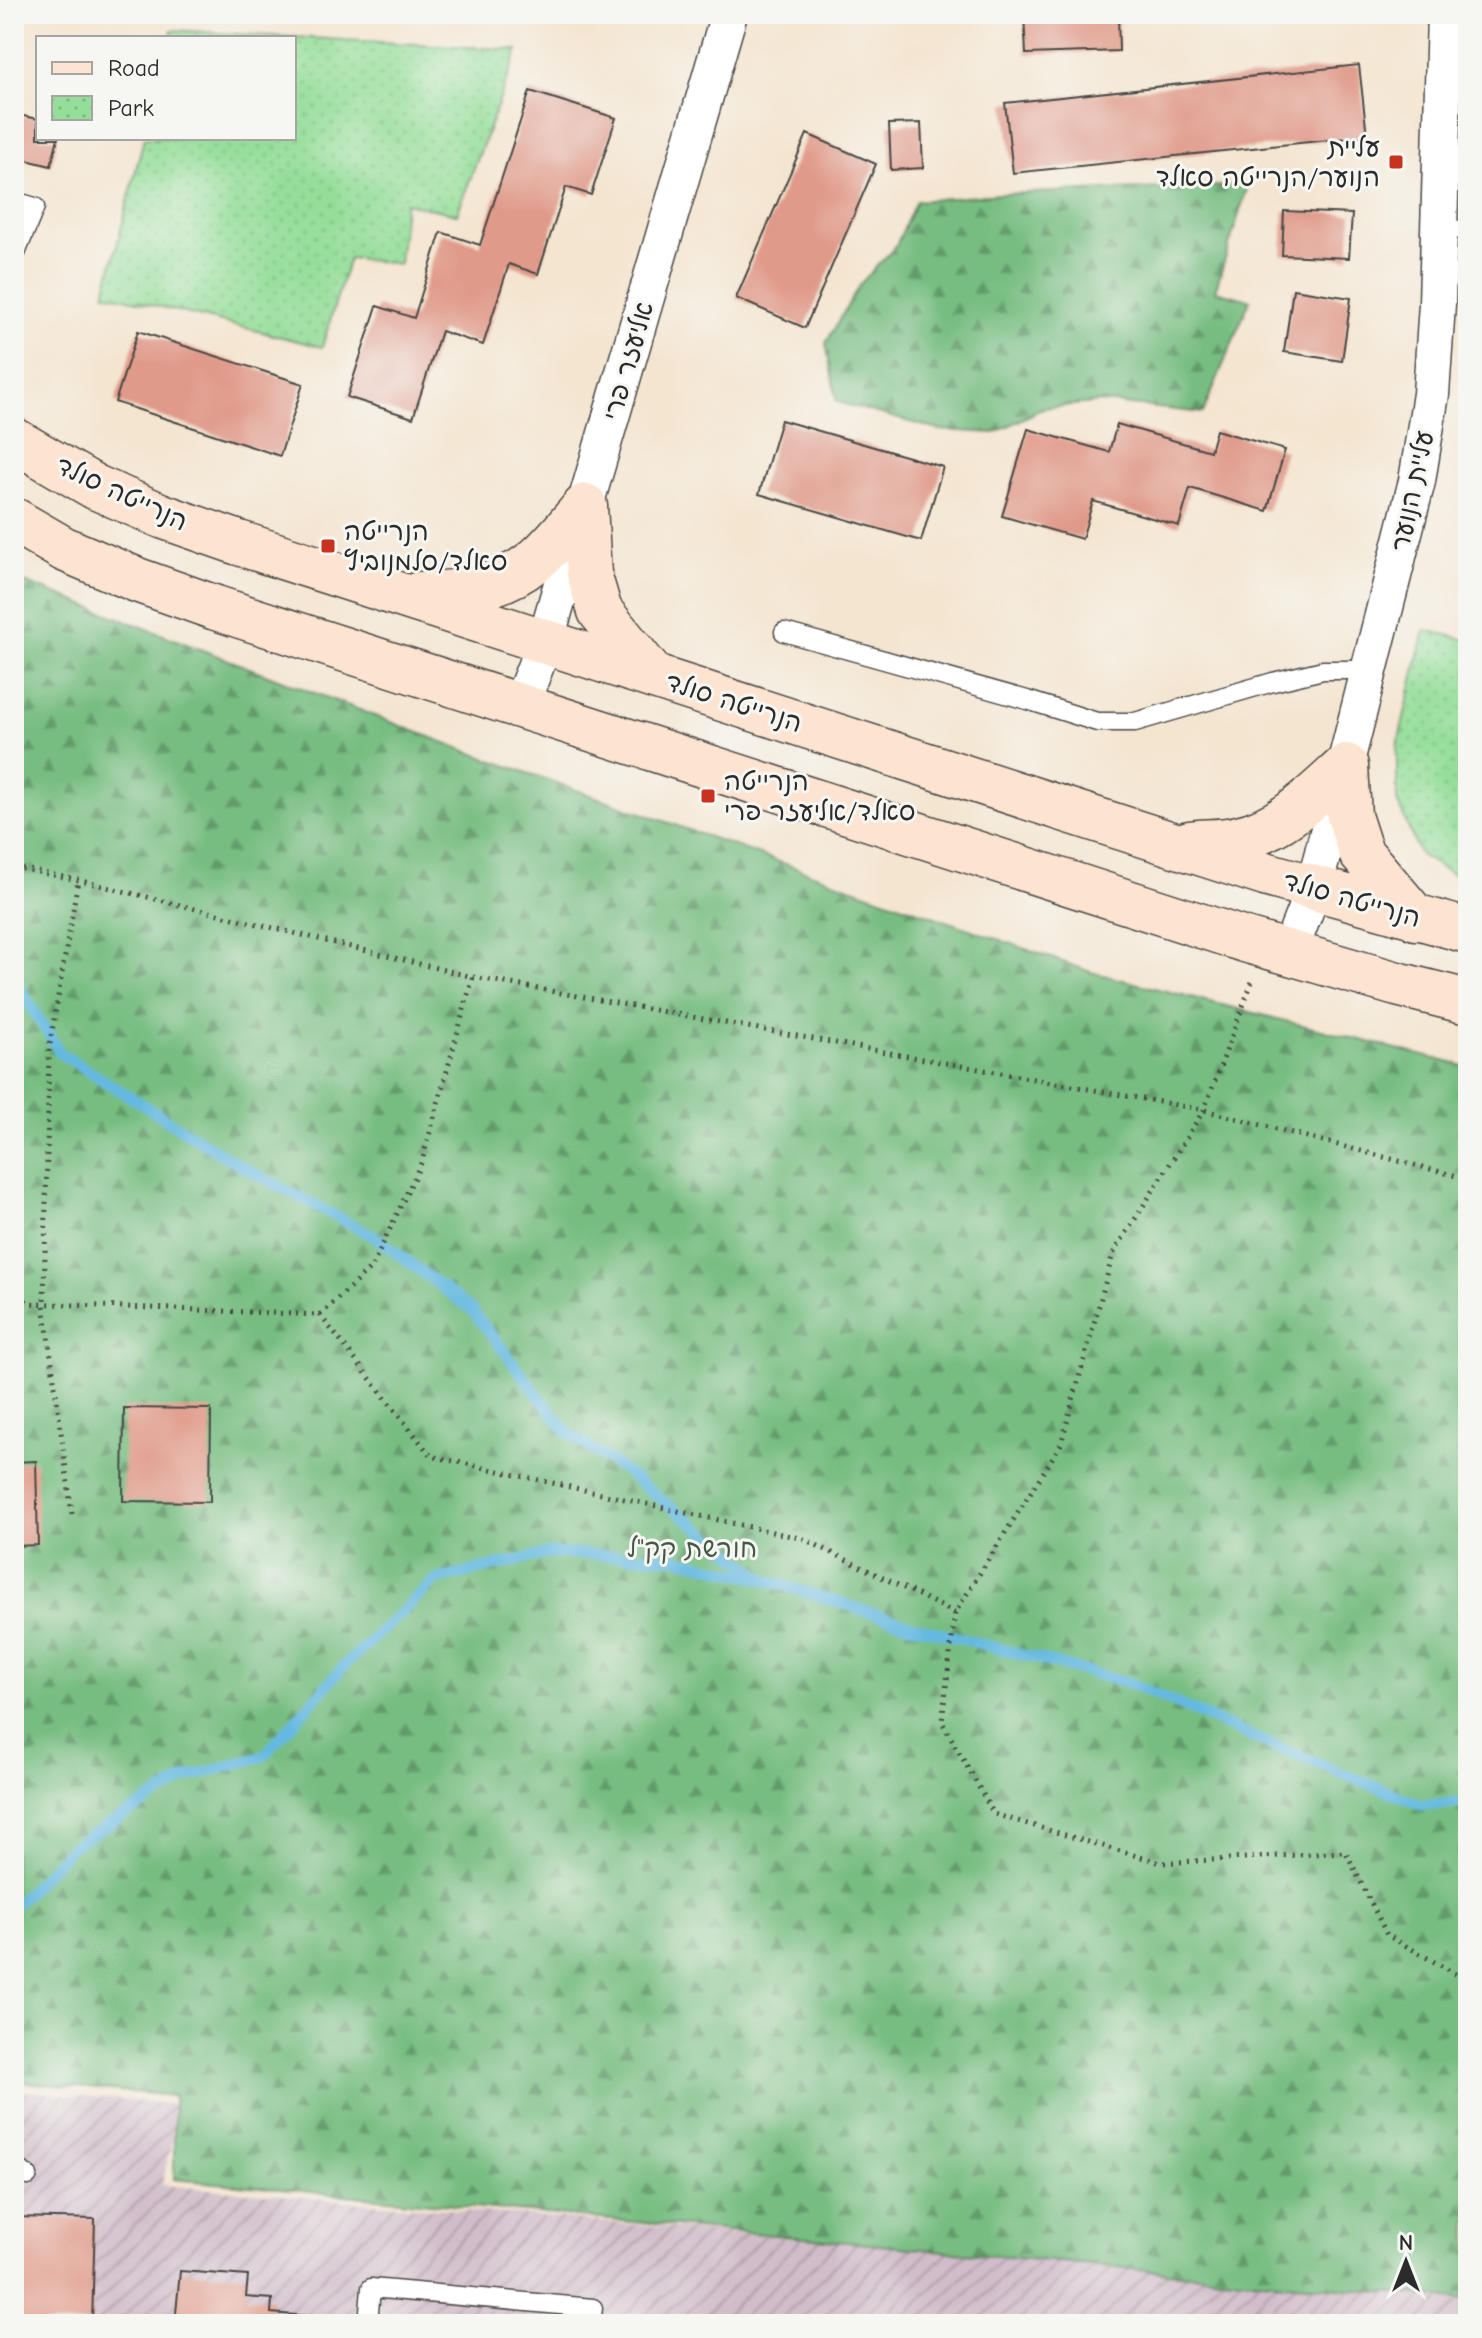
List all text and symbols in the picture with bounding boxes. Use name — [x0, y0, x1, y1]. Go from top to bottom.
legend — [36, 36, 296, 140]
text: Road — [108, 54, 160, 82]
text: Park — [108, 94, 154, 122]
place label: עליית הנוער/הנרייטה סאלד — [1156, 133, 1380, 193]
marker: עליית הנוער/הנרייטה סאלד — [1387, 153, 1405, 171]
street label: אליעזר פרי — [598, 298, 660, 424]
street label: עליית הנוער — [1386, 428, 1440, 554]
street label: הנרייטה סולד — [51, 450, 192, 537]
place label: הנרייטה סאלד/סלמנוביץ — [344, 517, 507, 577]
marker: הנרייטה סאלד/סלמנוביץ — [319, 537, 337, 555]
street label: הנרייטה סולד — [662, 667, 806, 739]
place label: הנרייטה סאלד/אליעזר פרי — [724, 767, 916, 827]
marker: הנרייטה סאלד/אליעזר פרי — [699, 787, 717, 805]
street label: הנרייטה סולד — [1279, 866, 1424, 934]
park label: חורשת קק"ל — [627, 1534, 757, 1564]
north arrow — [1366, 2222, 1446, 2302]
text: N — [1399, 2230, 1413, 2256]

